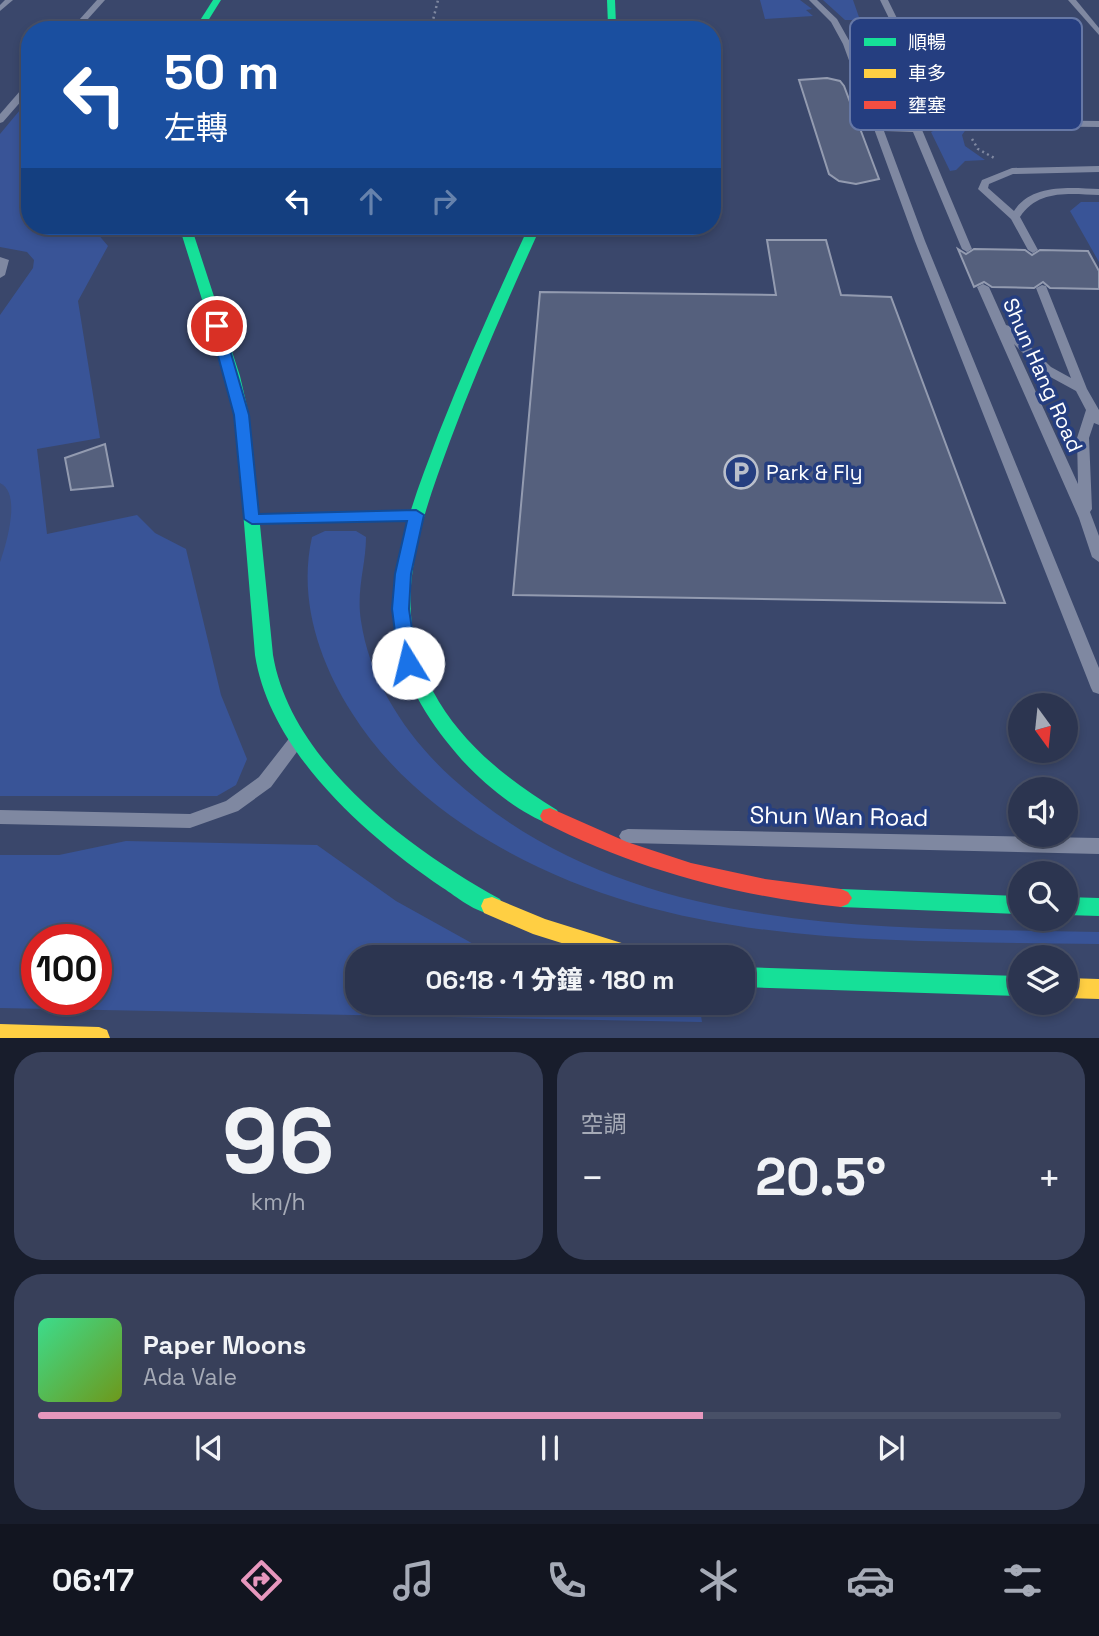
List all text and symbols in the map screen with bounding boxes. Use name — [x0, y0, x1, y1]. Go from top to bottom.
legend — [850, 18, 1082, 130]
text: 順暢 — [908, 30, 946, 55]
text: 50 m — [164, 41, 279, 103]
icon: left — [49, 49, 140, 140]
text: 車多 — [908, 61, 946, 86]
text: 壅塞 — [908, 93, 946, 118]
text: 左轉 — [164, 108, 228, 148]
icon: left — [279, 182, 317, 220]
icon: ahead — [352, 182, 390, 220]
icon: right — [425, 182, 463, 220]
street label: Shun Hang Road — [997, 294, 1089, 456]
pin — [187, 296, 247, 356]
icon: arrive — [198, 307, 236, 345]
parking icon: Park & Fly — [722, 453, 760, 491]
place label: Park & Fly — [766, 459, 863, 486]
position arrow — [371, 626, 445, 700]
north arrow — [1008, 693, 1078, 763]
map controls — [1008, 693, 1078, 1015]
button: sound — [1008, 777, 1078, 847]
street label: Shun Wan Road — [749, 799, 929, 833]
button: search — [1008, 861, 1078, 931]
speed limit sign: 100 — [21, 924, 112, 1015]
button: layers — [1008, 945, 1078, 1015]
text: 06:18 · 1 分鐘 · 180 m — [425, 963, 675, 997]
text: 96 — [222, 1083, 334, 1200]
text: 空調 — [581, 1109, 627, 1139]
text: 20.5° — [755, 1144, 886, 1210]
text: − — [581, 1154, 604, 1202]
text: + — [1037, 1154, 1061, 1202]
text: km/h — [251, 1187, 306, 1217]
text: Paper Moons — [143, 1328, 306, 1362]
text: Ada Vale — [143, 1362, 237, 1392]
icon: previous — [190, 1429, 228, 1467]
icon: pause — [531, 1429, 569, 1467]
icon: next — [872, 1429, 910, 1467]
icon: directions — [237, 1556, 286, 1605]
icon: music — [389, 1556, 438, 1605]
icon: phone — [542, 1556, 591, 1605]
icon: climate — [694, 1556, 743, 1605]
icon: car — [846, 1556, 895, 1605]
icon: filters — [998, 1556, 1047, 1605]
text: 06:17 — [52, 1560, 134, 1600]

